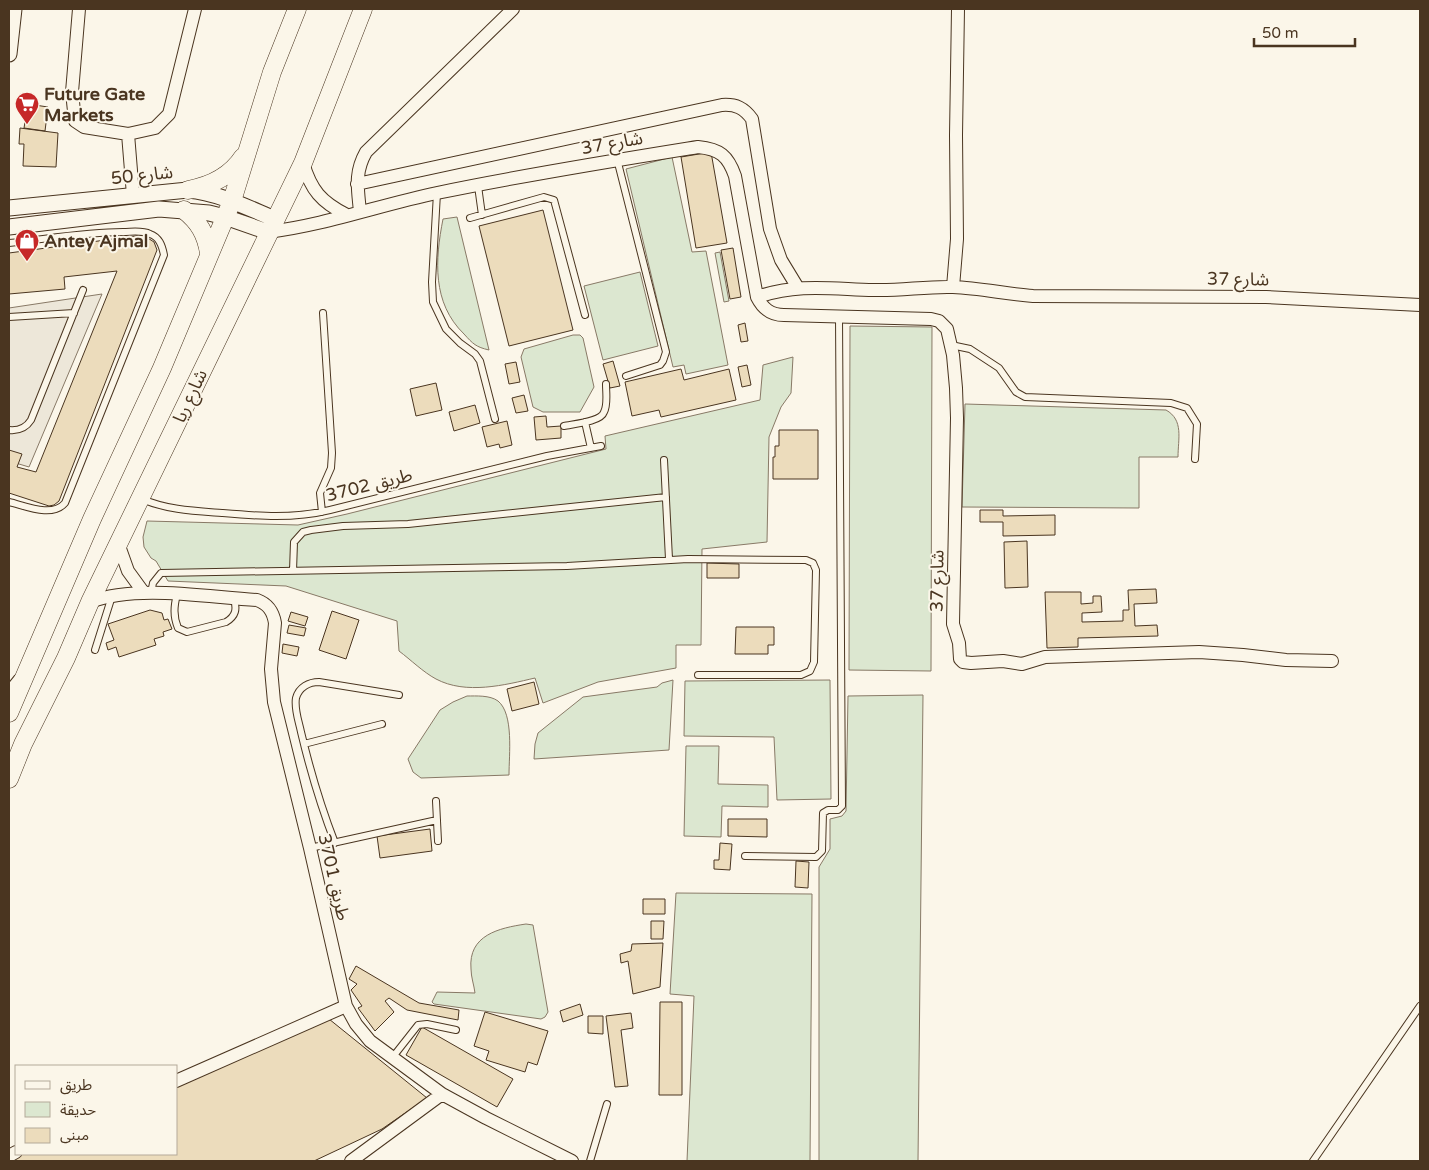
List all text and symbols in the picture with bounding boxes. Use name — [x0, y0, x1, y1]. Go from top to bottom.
scale bar — [1254, 15, 1355, 47]
text: 50 m — [1262, 24, 1299, 42]
place label: Future Gate Markets — [44, 83, 145, 126]
supermarket icon: Future Gate Markets — [14, 91, 40, 125]
street label: شارع 37 — [579, 127, 645, 162]
street label: شارع 50 — [110, 161, 174, 192]
shop icon: Antey Ajmal — [14, 228, 40, 262]
place label: Antey Ajmal — [44, 230, 148, 252]
street label: شارع 37 — [1207, 267, 1269, 294]
street label: شارع ريا — [168, 366, 215, 427]
street label: طريق 3702 — [323, 464, 415, 506]
street label: شارع 37 — [925, 550, 952, 612]
street label: طريق 3701 — [313, 831, 355, 923]
legend — [15, 1065, 178, 1155]
text: طريق — [60, 1076, 92, 1095]
text: حديقة — [60, 1101, 96, 1119]
text: مبنى — [60, 1126, 89, 1144]

